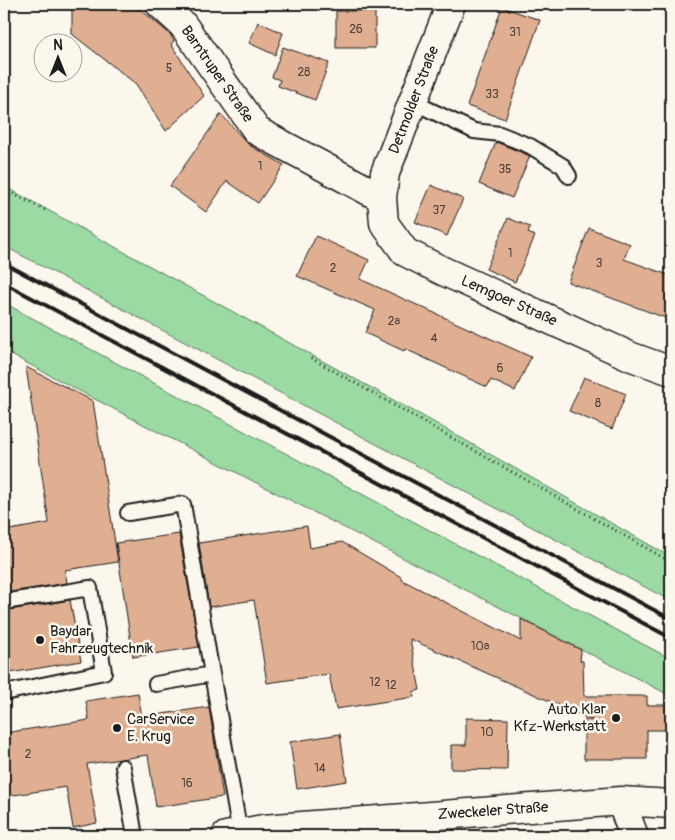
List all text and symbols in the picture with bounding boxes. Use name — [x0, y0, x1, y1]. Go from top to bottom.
street label: Barntruper Straße — [177, 22, 258, 127]
house number: 26 — [349, 22, 363, 37]
house number: 31 — [509, 25, 521, 40]
north arrow — [32, 32, 82, 82]
text: N — [53, 37, 63, 54]
street label: Detmolder Straße — [385, 43, 444, 157]
house number: 5 — [166, 61, 172, 76]
house number: 28 — [298, 65, 310, 80]
house number: 33 — [485, 87, 499, 102]
house number: 1 — [258, 159, 262, 174]
house number: 35 — [498, 162, 512, 177]
house number: 37 — [432, 203, 446, 218]
house number: 1 — [508, 246, 512, 261]
house number: 3 — [596, 256, 603, 271]
house number: 2 — [330, 261, 337, 276]
street label: Lemgoer Straße — [458, 271, 561, 331]
house number: 2a — [388, 314, 401, 329]
house number: 4 — [431, 331, 438, 346]
house number: 6 — [497, 361, 504, 376]
house number: 8 — [595, 396, 601, 411]
place label: Baydar Fahrzeugtechnik — [50, 622, 154, 658]
marker: Baydar Fahrzeugtechnik — [34, 634, 46, 646]
house number: 10a — [471, 639, 490, 654]
house number: 12 — [369, 675, 381, 690]
house number: 12 — [385, 678, 397, 693]
place label: Auto Klar Kfz-Werkstatt — [513, 700, 607, 736]
place label: CarService E. Krug — [127, 710, 195, 746]
marker: Auto Klar Kfz-Werkstatt — [610, 712, 622, 724]
marker: CarService E. Krug — [111, 722, 123, 734]
house number: 10 — [481, 725, 493, 740]
house number: 2 — [25, 747, 32, 762]
house number: 14 — [314, 761, 326, 776]
house number: 16 — [181, 776, 193, 791]
street label: Zweckeler Straße — [437, 798, 550, 824]

